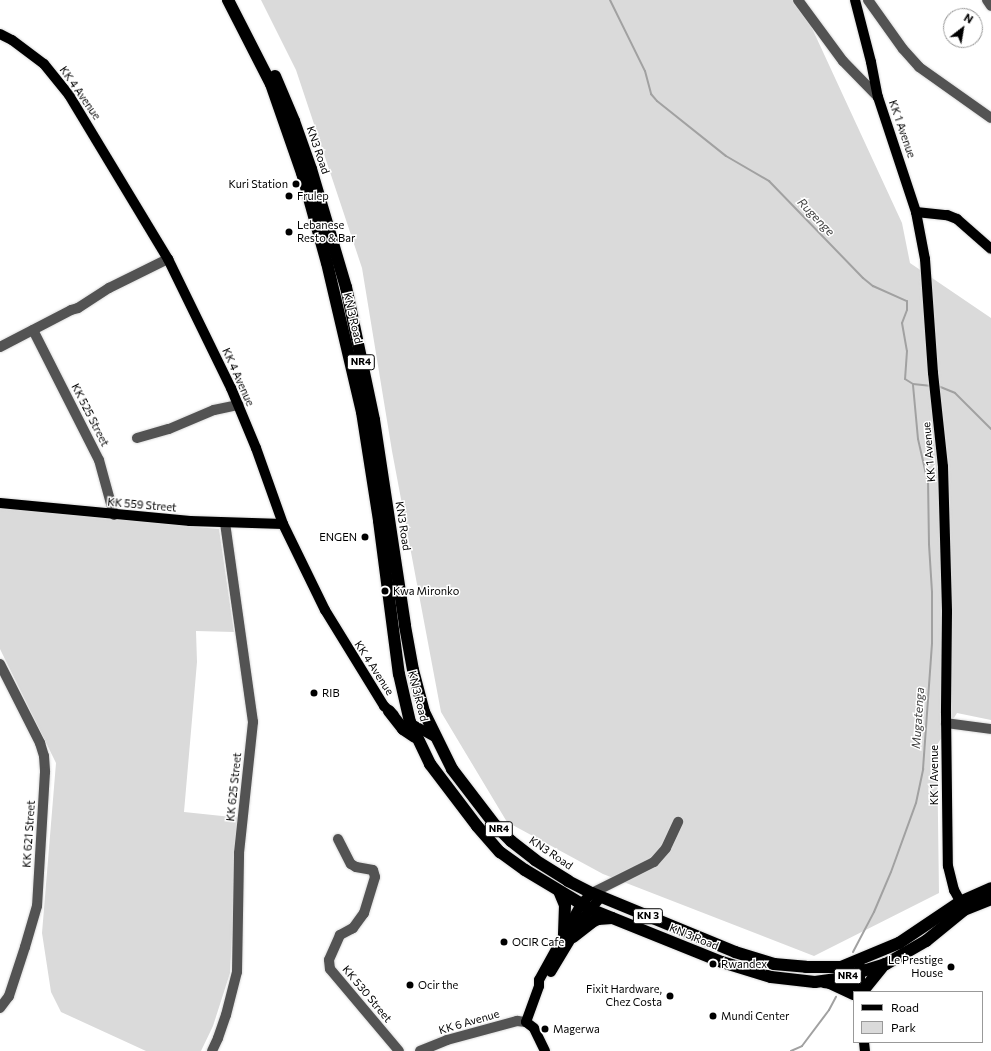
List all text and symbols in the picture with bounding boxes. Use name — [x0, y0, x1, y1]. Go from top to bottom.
north arrow — [943, 8, 983, 48]
text: N — [962, 10, 976, 26]
street label: KK 4 Avenue — [57, 64, 103, 122]
street label: KK 1 Avenue — [886, 98, 918, 160]
street label: KN3 Road — [304, 124, 332, 176]
place label: Kuri Station — [228, 177, 288, 191]
marker: Kuri Station — [291, 179, 301, 189]
place label: Frulep — [297, 189, 329, 203]
marker: Frulep — [284, 191, 294, 201]
water label: Rugenge — [795, 195, 837, 239]
place label: Lebanese Resto & Bar — [297, 219, 355, 245]
marker: Lebanese Resto & Bar — [284, 227, 294, 237]
street label: KN 3 Road — [341, 291, 365, 345]
street label: KK 4 Avenue — [219, 346, 257, 408]
road number: NR4 — [346, 354, 376, 370]
street label: KK 525 Street — [69, 381, 111, 449]
street label: KK 1 Avenue — [920, 421, 938, 483]
street label: KK 559 Street — [107, 495, 177, 515]
street label: KN3 Road — [393, 500, 413, 552]
place label: ENGEN — [319, 530, 357, 544]
marker: ENGEN — [360, 532, 370, 542]
place label: Kwa Mironko — [393, 584, 459, 598]
marker: Kwa Mironko — [380, 586, 390, 596]
street label: KK 4 Avenue — [352, 638, 396, 698]
street label: KN 3 Road — [405, 669, 431, 723]
place label: RIB — [322, 686, 340, 700]
water label: Mugatenga — [909, 687, 927, 749]
marker: RIB — [309, 688, 319, 698]
street label: KK 1 Avenue — [927, 745, 941, 805]
street label: KK 625 Street — [224, 752, 244, 822]
street label: KK 621 Street — [20, 800, 38, 868]
road number: NR4 — [484, 821, 514, 837]
street label: KN3 Road — [527, 834, 575, 872]
road number: KN 3 — [632, 908, 664, 924]
street label: KN 3 Road — [667, 921, 721, 953]
place label: OCIR Cafe — [512, 935, 564, 949]
marker: OCIR Cafe — [499, 937, 509, 947]
place label: Le Prestige House — [888, 954, 943, 980]
place label: Rwandex — [721, 957, 767, 971]
marker: Rwandex — [708, 959, 718, 969]
marker: Le Prestige House — [946, 962, 956, 972]
street label: KK 530 Street — [339, 963, 395, 1025]
road number: NR4 — [833, 968, 863, 984]
place label: Ocir the — [418, 978, 458, 992]
marker: Ocir the — [405, 980, 415, 990]
place label: Fixit Hardware, Chez Costa — [586, 983, 662, 1009]
marker: Fixit Hardware, Chez Costa — [665, 991, 675, 1001]
legend — [853, 991, 983, 1043]
text: Road — [891, 1000, 919, 1014]
street label: KK 6 Avenue — [437, 1007, 501, 1037]
place label: Mundi Center — [721, 1009, 790, 1023]
marker: Mundi Center — [708, 1011, 718, 1021]
text: Park — [891, 1020, 916, 1034]
place label: Magerwa — [553, 1022, 600, 1036]
marker: Magerwa — [540, 1024, 550, 1034]

